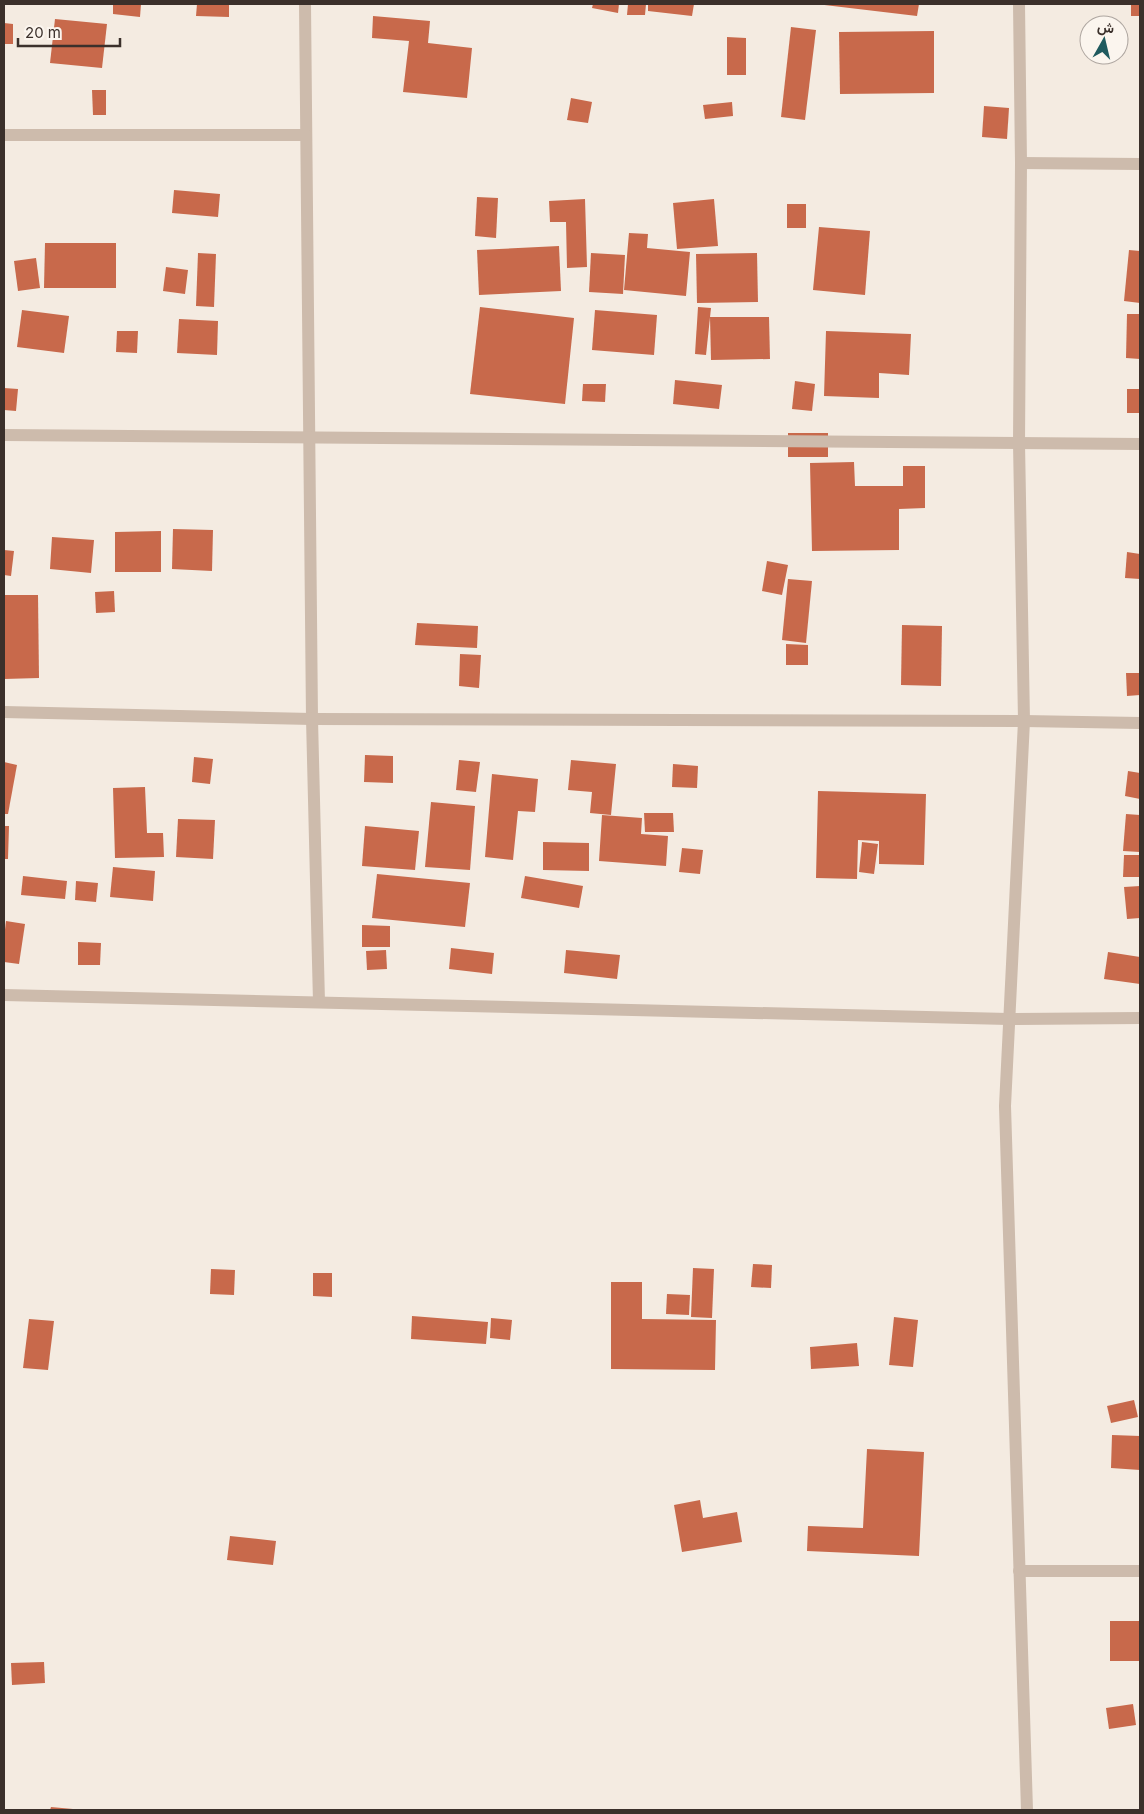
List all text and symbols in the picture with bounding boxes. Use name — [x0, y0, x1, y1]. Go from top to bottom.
scale bar — [18, 15, 120, 47]
north arrow — [1079, 15, 1129, 65]
text: ش — [1096, 17, 1116, 37]
text: 20 m — [25, 23, 61, 42]

